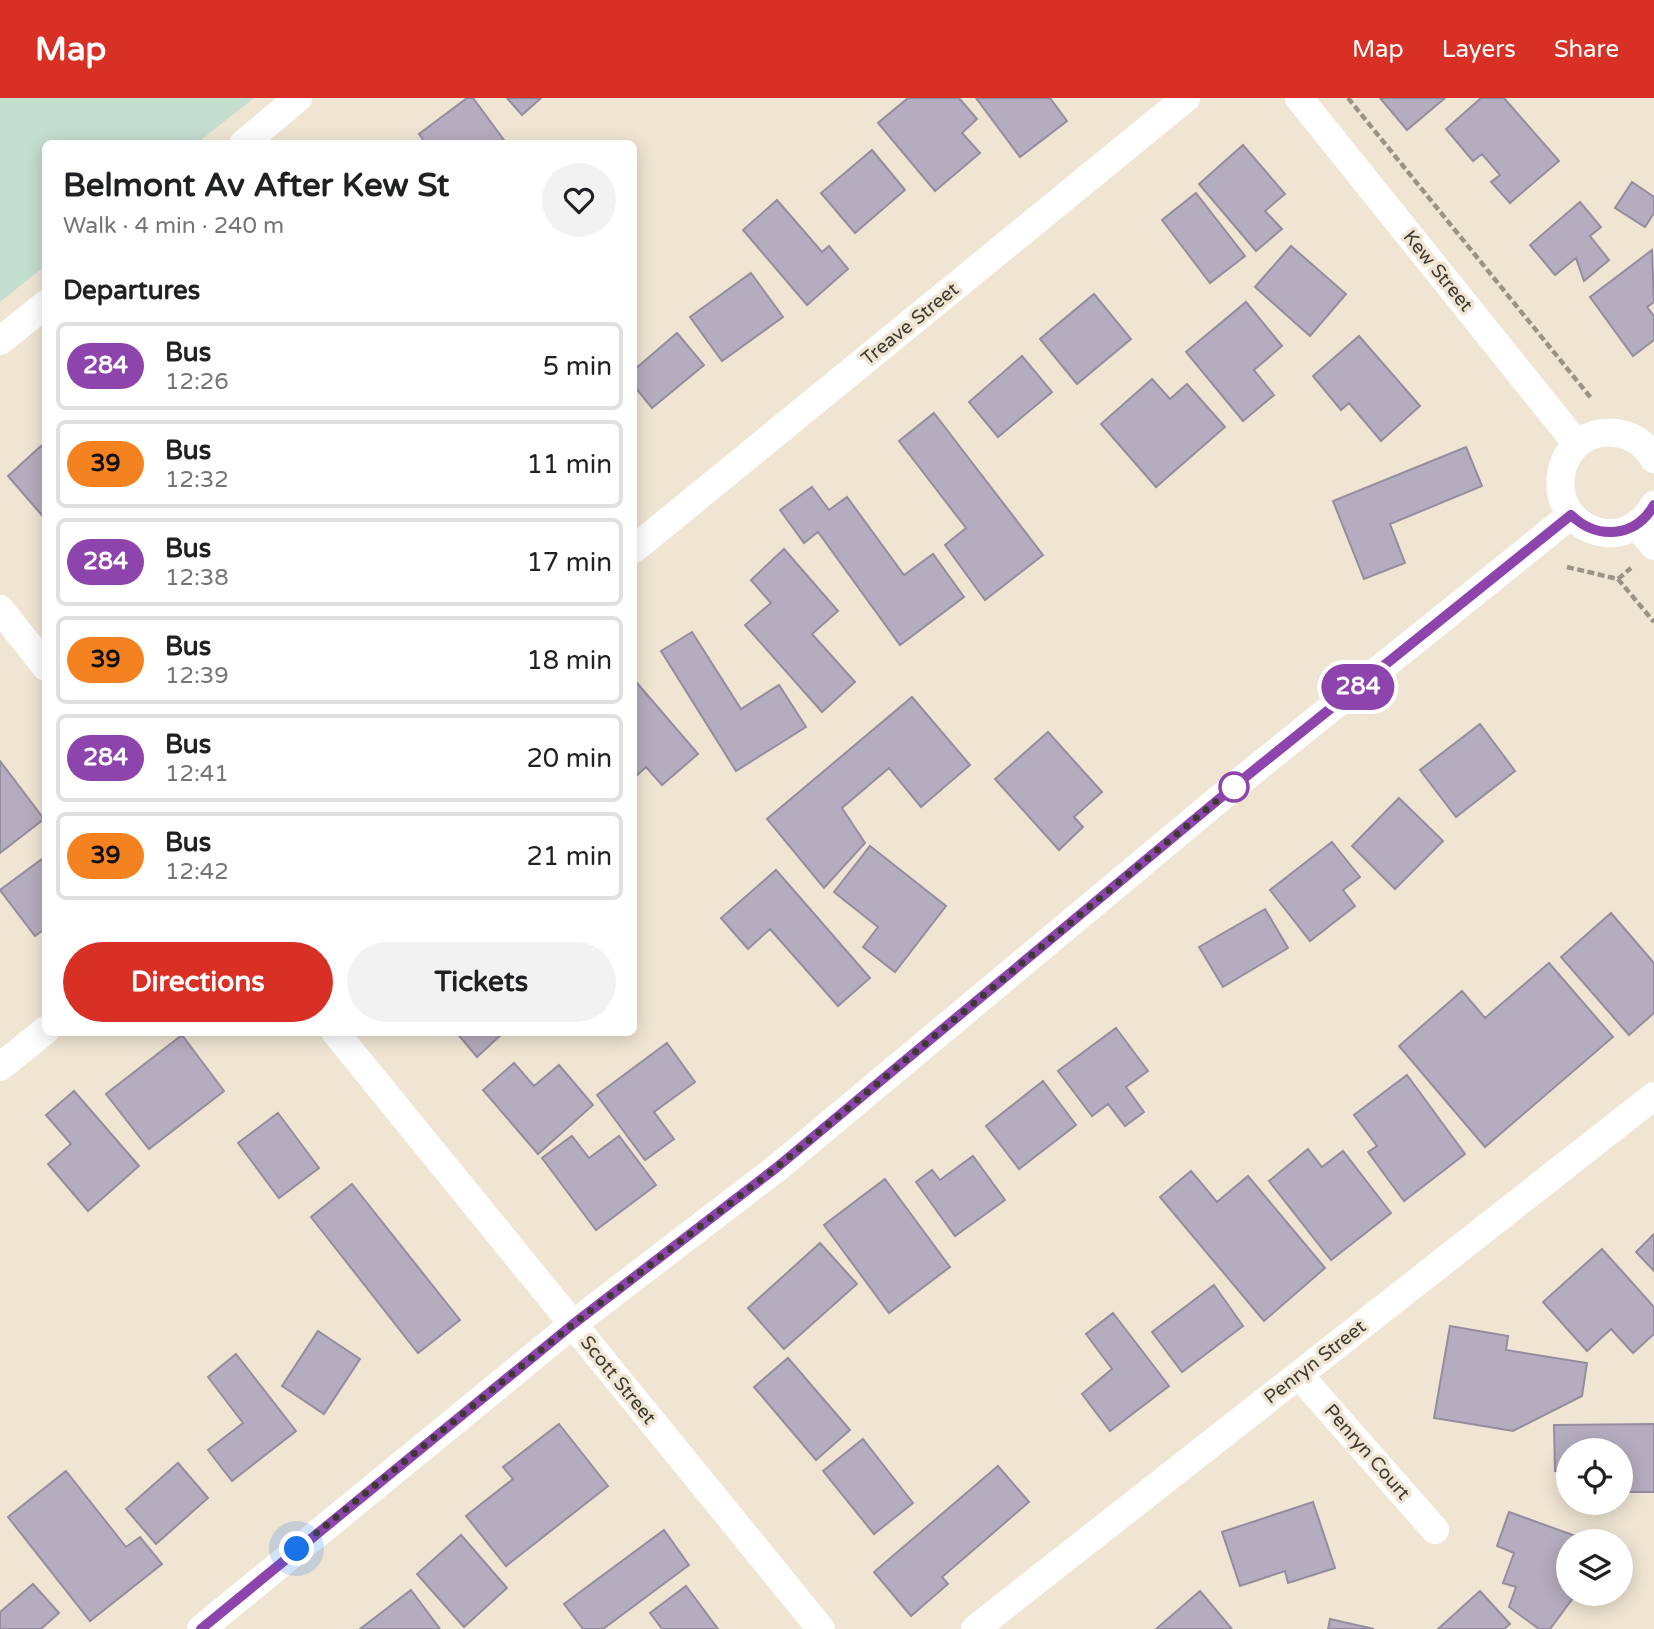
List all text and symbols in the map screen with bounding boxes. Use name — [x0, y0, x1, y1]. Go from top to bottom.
text: Map — [35, 30, 106, 69]
text: Map — [1352, 35, 1404, 64]
text: Layers — [1442, 35, 1516, 64]
text: Share — [1554, 35, 1619, 64]
button: heart — [542, 163, 616, 237]
text: Belmont Av After Kew St — [63, 166, 449, 205]
text: Walk · 4 min · 240 m — [63, 212, 284, 240]
street label: Kew Street — [1399, 226, 1477, 316]
text: Departures — [63, 275, 200, 306]
street label: Treave Street — [857, 278, 963, 370]
text: Bus — [165, 337, 211, 368]
text: 284 — [83, 351, 128, 380]
text: 5 min — [543, 351, 612, 382]
text: 12:26 — [165, 368, 229, 396]
text: Bus — [165, 435, 211, 466]
text: 39 — [90, 449, 121, 478]
text: 11 min — [526, 449, 612, 480]
text: 12:32 — [165, 466, 229, 494]
text: Bus — [165, 533, 211, 564]
text: 284 — [83, 547, 128, 576]
text: 17 min — [526, 547, 612, 578]
text: 12:38 — [165, 564, 229, 592]
text: Bus — [165, 631, 211, 662]
text: 39 — [90, 645, 121, 674]
text: 18 min — [526, 645, 612, 676]
text: 12:39 — [165, 662, 229, 690]
line badge: 284 — [1318, 664, 1398, 710]
text: 284 — [1335, 672, 1381, 701]
text: Bus — [165, 729, 211, 760]
text: 284 — [83, 743, 128, 772]
text: 20 min — [526, 743, 612, 774]
text: 12:41 — [165, 760, 229, 788]
unlabelled marker — [1219, 772, 1249, 802]
text: Bus — [165, 827, 211, 858]
text: 39 — [90, 841, 121, 870]
text: 21 min — [526, 841, 612, 872]
text: 12:42 — [165, 858, 229, 886]
button: Directions — [63, 942, 333, 1022]
button: Tickets — [347, 942, 616, 1022]
street label: Penryn Street — [1260, 1315, 1370, 1409]
street label: Scott Street — [576, 1332, 660, 1428]
street label: Penryn Court — [1320, 1400, 1414, 1504]
map controls — [1556, 1438, 1633, 1606]
button: locate — [1556, 1438, 1633, 1515]
button: layers — [1556, 1529, 1633, 1606]
your location — [279, 1531, 314, 1566]

